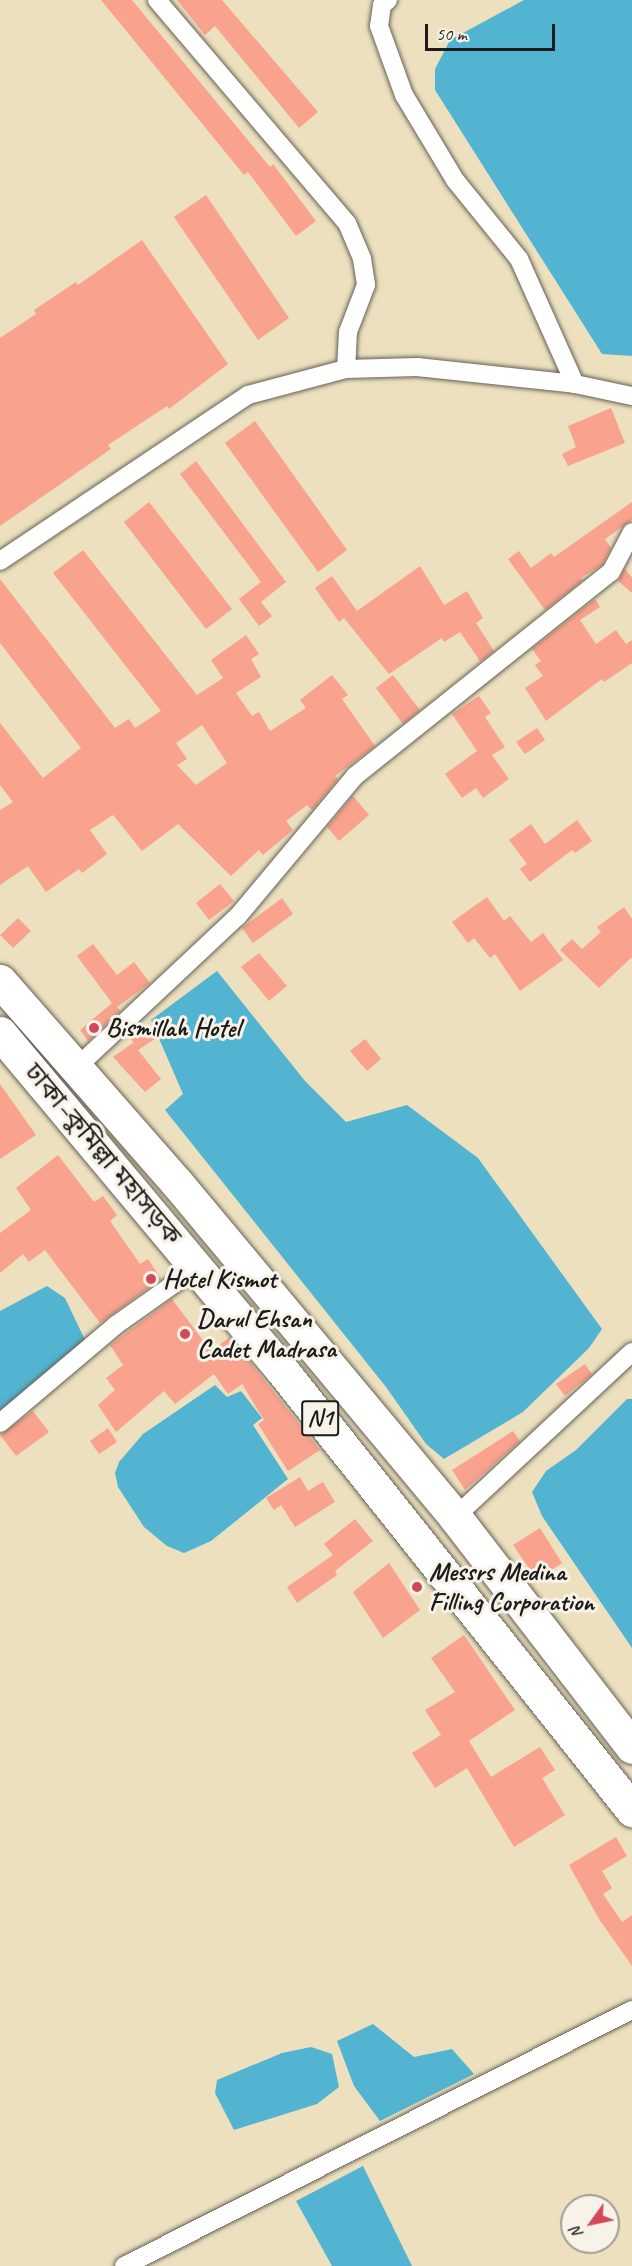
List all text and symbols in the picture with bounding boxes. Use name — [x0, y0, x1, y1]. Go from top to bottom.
scale bar — [428, 12, 558, 50]
text: 50 m — [436, 23, 467, 45]
place label: Bismillah Hotel — [106, 1012, 240, 1044]
marker: Bismillah Hotel — [87, 1021, 101, 1035]
street label: ঢাকা–কুমিল্লা মহাসড়ক — [18, 1057, 188, 1251]
place label: Hotel Kismot — [163, 1263, 277, 1295]
marker: Hotel Kismot — [144, 1272, 158, 1286]
place label: Darul Ehsan Cadet Madrasa — [197, 1303, 336, 1364]
marker: Darul Ehsan Cadet Madrasa — [178, 1327, 192, 1341]
road number: N1 — [300, 1397, 340, 1439]
place label: Messrs Medina Filling Corporation — [429, 1556, 594, 1618]
marker: Messrs Medina Filling Corporation — [410, 1580, 424, 1594]
north arrow — [560, 2194, 620, 2254]
text: N — [565, 2223, 588, 2242]

